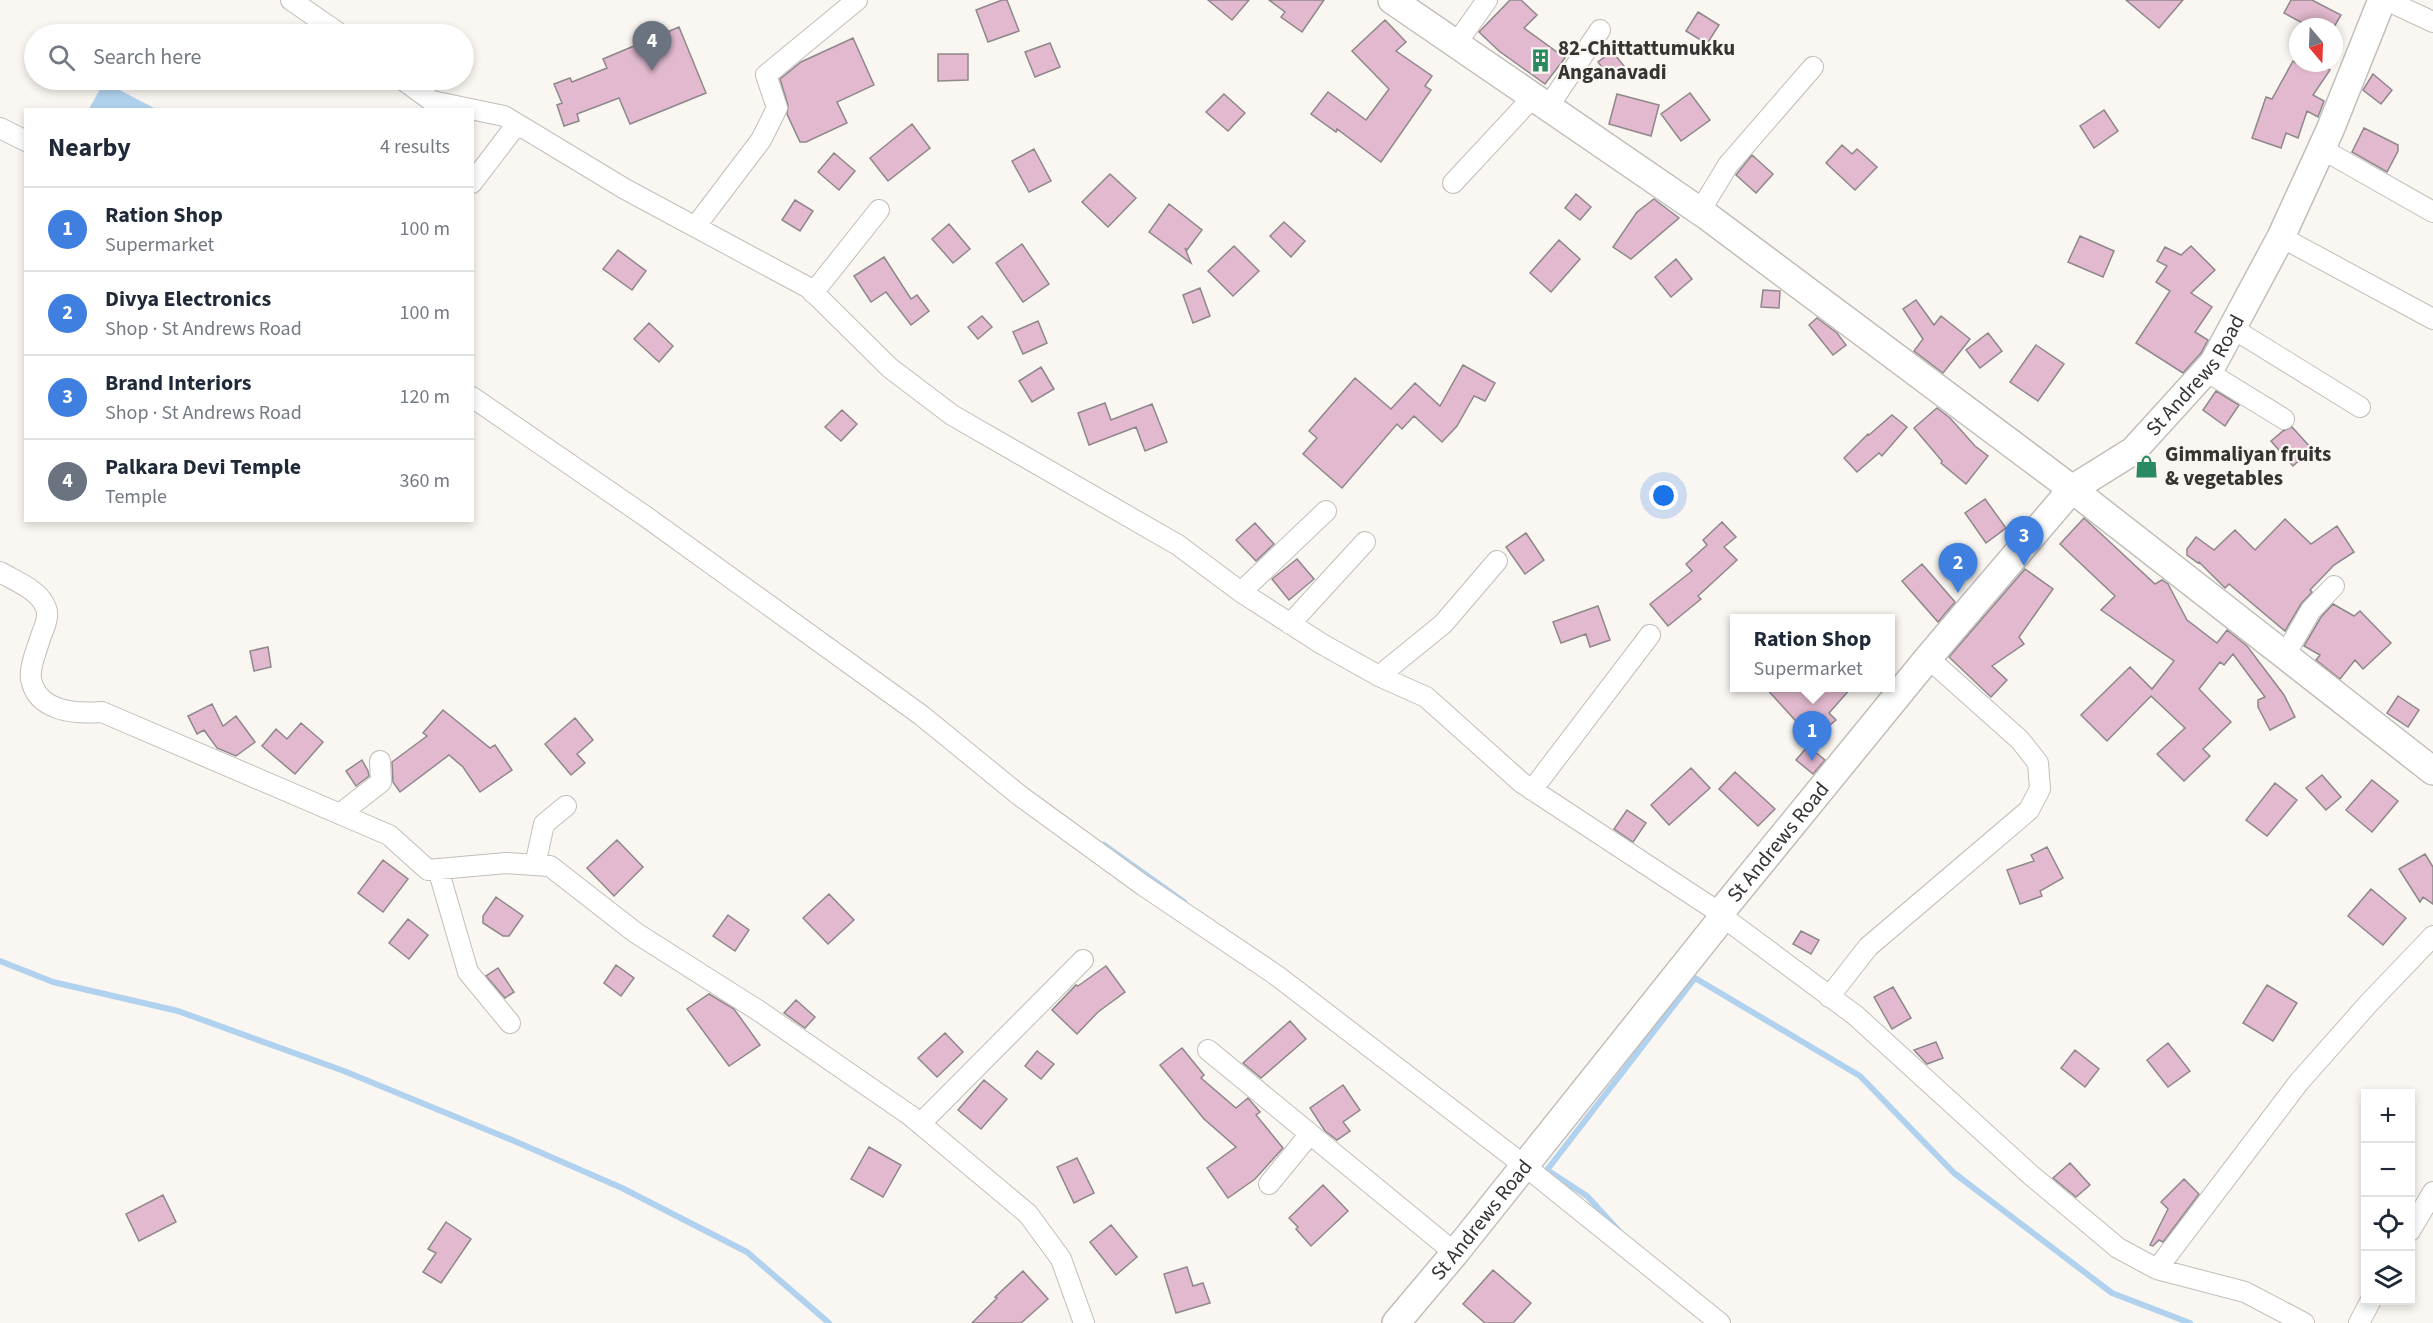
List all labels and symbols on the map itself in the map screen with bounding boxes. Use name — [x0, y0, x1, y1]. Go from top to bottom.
north arrow — [2289, 18, 2343, 72]
pin: 4 — [632, 22, 672, 71]
place label: 82-Chittattumukku Anganavadi — [1557, 33, 1735, 87]
building icon: 82-Chittattumukku Anganavadi — [1527, 47, 1553, 73]
street label: St Andrews Road — [2139, 309, 2252, 443]
place label: Gimmaliyan fruits & vegetables — [2165, 439, 2331, 493]
shop icon: Gimmaliyan fruits & vegetables — [2134, 453, 2160, 479]
your location — [1649, 481, 1678, 510]
pin: 3 — [2004, 516, 2044, 566]
pin: 2 — [1938, 544, 1978, 593]
pin: 1 — [1792, 712, 1832, 761]
street label: St Andrews Road — [1720, 775, 1836, 909]
street label: St Andrews Road — [1423, 1153, 1539, 1287]

